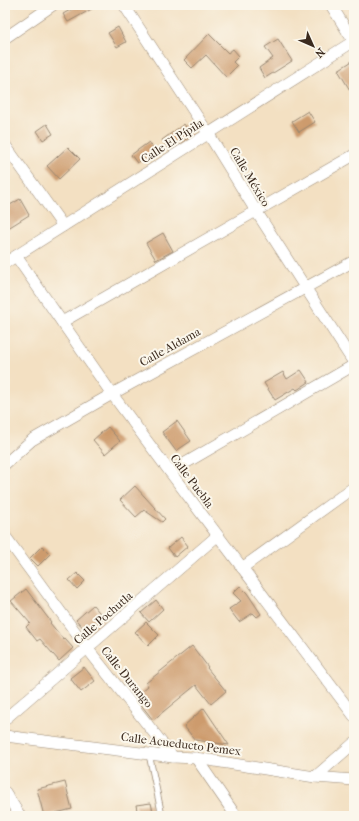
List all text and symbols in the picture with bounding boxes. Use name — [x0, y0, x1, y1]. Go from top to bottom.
north arrow — [293, 26, 333, 66]
text: N — [312, 45, 327, 61]
street label: Calle El Pípila — [138, 115, 206, 166]
street label: Calle México — [227, 145, 273, 209]
street label: Calle Aldama — [137, 324, 203, 369]
street label: Calle Puebla — [167, 451, 217, 511]
street label: Calle Pochutla — [71, 588, 136, 647]
street label: Calle Durango — [98, 644, 156, 710]
street label: Calle Acueducto Pemex — [120, 730, 243, 758]

